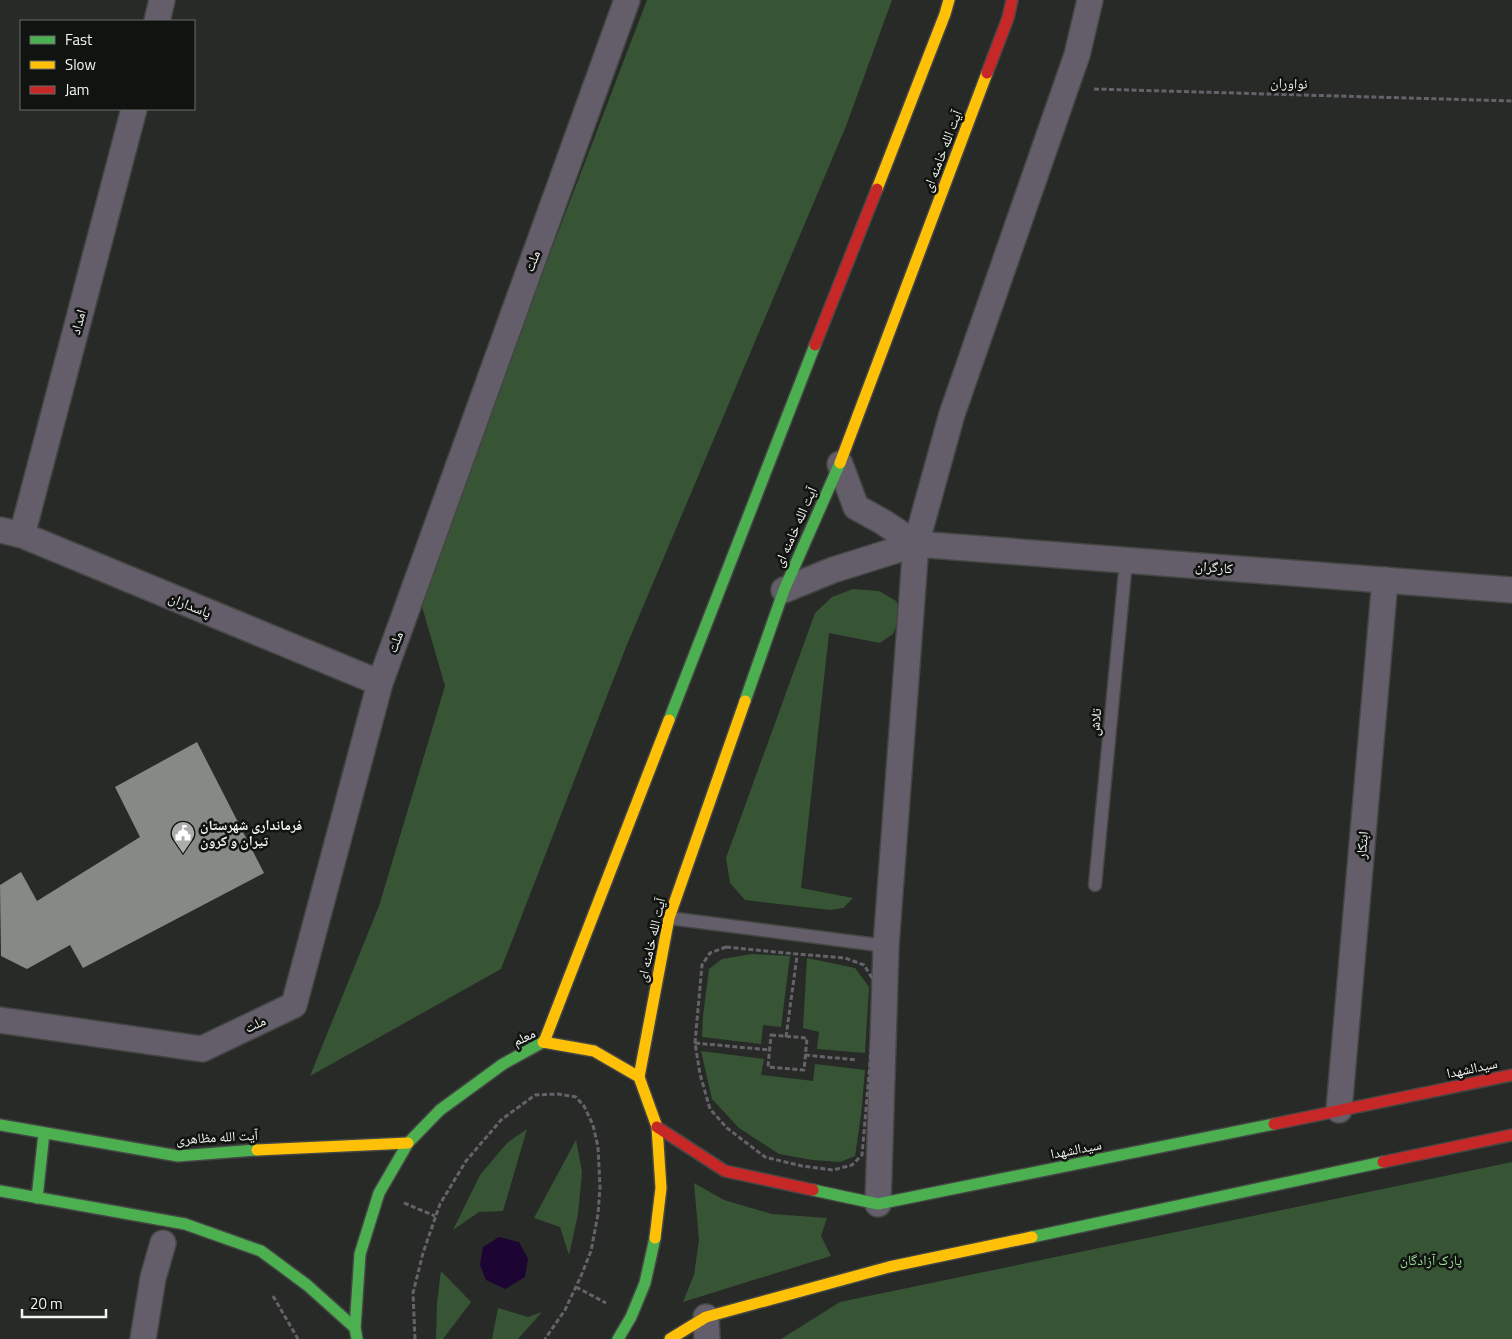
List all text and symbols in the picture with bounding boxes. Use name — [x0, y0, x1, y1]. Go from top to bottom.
legend — [20, 20, 195, 110]
text: Fast — [65, 28, 93, 51]
text: Slow — [65, 53, 96, 76]
street label: نواوران — [1270, 71, 1308, 94]
text: Jam — [65, 78, 89, 101]
street label: آیت الله خامنه ای — [916, 106, 967, 195]
street label: ملت — [518, 247, 545, 274]
street label: امداد — [64, 307, 91, 337]
street label: آیت الله خامنه ای — [767, 483, 822, 570]
street label: کارگران — [1194, 555, 1234, 578]
street label: پاسداران — [166, 586, 215, 623]
street label: ملت — [381, 628, 408, 655]
street label: تلاش — [1083, 707, 1106, 737]
place label: فرمانداری شهرستان تیران و کرون — [200, 814, 302, 851]
public building icon: فرمانداری شهرستان تیران و کرون — [170, 820, 196, 854]
street label: ابتکار — [1350, 830, 1373, 861]
street label: آیت الله خامنه ای — [631, 895, 671, 984]
street label: ملت — [241, 1010, 269, 1038]
street label: معلم — [509, 1022, 539, 1051]
street label: سیدالشهدا — [1444, 1052, 1499, 1083]
street label: آیت الله مظاهری — [176, 1124, 259, 1149]
street label: سیدالشهدا — [1048, 1133, 1103, 1164]
park label: پارک آزادگان — [1400, 1249, 1462, 1270]
scale bar — [22, 1286, 106, 1318]
text: 20 m — [30, 1292, 63, 1315]

